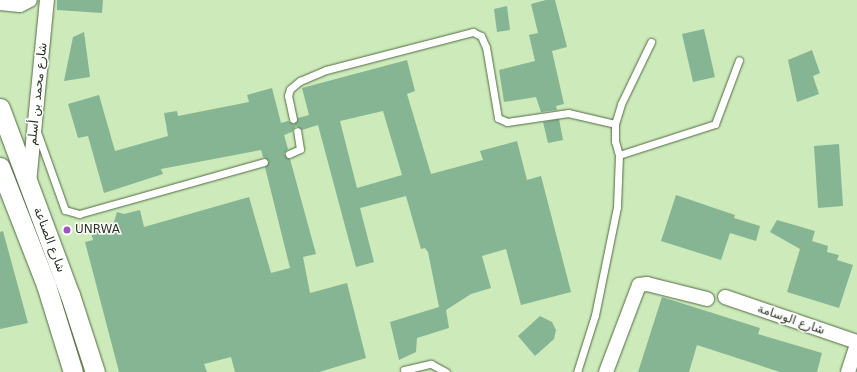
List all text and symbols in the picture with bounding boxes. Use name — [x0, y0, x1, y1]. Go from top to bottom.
street label: شارع محمد بن أسلم — [25, 42, 51, 146]
street label: شارع الصناعة — [30, 205, 68, 275]
place label: UNRWA — [75, 223, 120, 237]
marker: UNRWA — [62, 225, 72, 235]
street label: شارع الوسامة — [755, 302, 827, 338]

